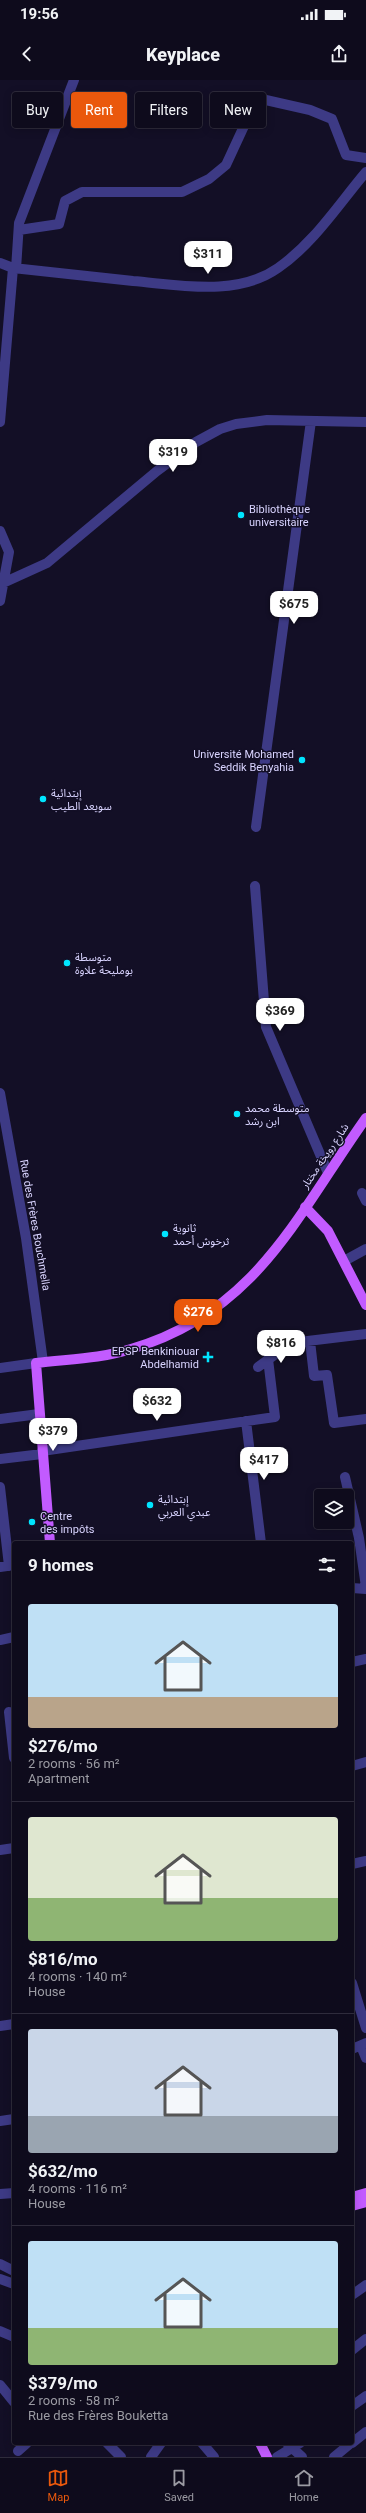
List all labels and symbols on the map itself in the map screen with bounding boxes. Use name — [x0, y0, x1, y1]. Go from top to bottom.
pin: $311 — [184, 241, 232, 275]
pin: $319 — [149, 439, 197, 473]
place label: Bibliothèque universitaire — [249, 503, 310, 529]
marker: Bibliothèque universitaire — [236, 510, 246, 520]
pin: $675 — [270, 591, 318, 625]
place label: Université Mohamed Seddik Benyahia — [193, 748, 294, 774]
marker: Université Mohamed Seddik Benyahia — [297, 755, 307, 765]
place label: إبتدائية سويعد الطيب — [51, 787, 112, 813]
marker: إبتدائية سويعد الطيب — [38, 794, 48, 804]
place label: متوسطة بومليحة علاوة — [75, 951, 133, 977]
marker: متوسطة بومليحة علاوة — [62, 958, 72, 968]
pin: $369 — [256, 998, 304, 1032]
place label: متوسطة محمد ابن رشد — [245, 1102, 310, 1128]
marker: متوسطة محمد ابن رشد — [232, 1109, 242, 1119]
street label: شارع رويخة مختار — [298, 1121, 353, 1192]
street label: Rue des Frères Bouchmella — [17, 1158, 53, 1292]
place label: ثانوية ثرخوش أحمد — [173, 1222, 229, 1248]
marker: ثانوية ثرخوش أحمد — [160, 1229, 170, 1239]
pin: $276 — [174, 1299, 222, 1333]
pin: $816 — [257, 1330, 305, 1364]
place label: EPSP Benkiniouar Abdelhamid — [112, 1345, 199, 1371]
marker: EPSP Benkiniouar Abdelhamid — [202, 1351, 214, 1363]
pin: $632 — [133, 1388, 181, 1422]
pin: $379 — [29, 1418, 77, 1452]
pin: $417 — [240, 1447, 288, 1481]
place label: إبتدائية عبدي العربي — [158, 1493, 211, 1521]
marker: إبتدائية عبدي العربي — [145, 1500, 155, 1510]
place label: Centre des impôts — [40, 1510, 95, 1536]
marker: Centre des impôts — [27, 1517, 37, 1527]

